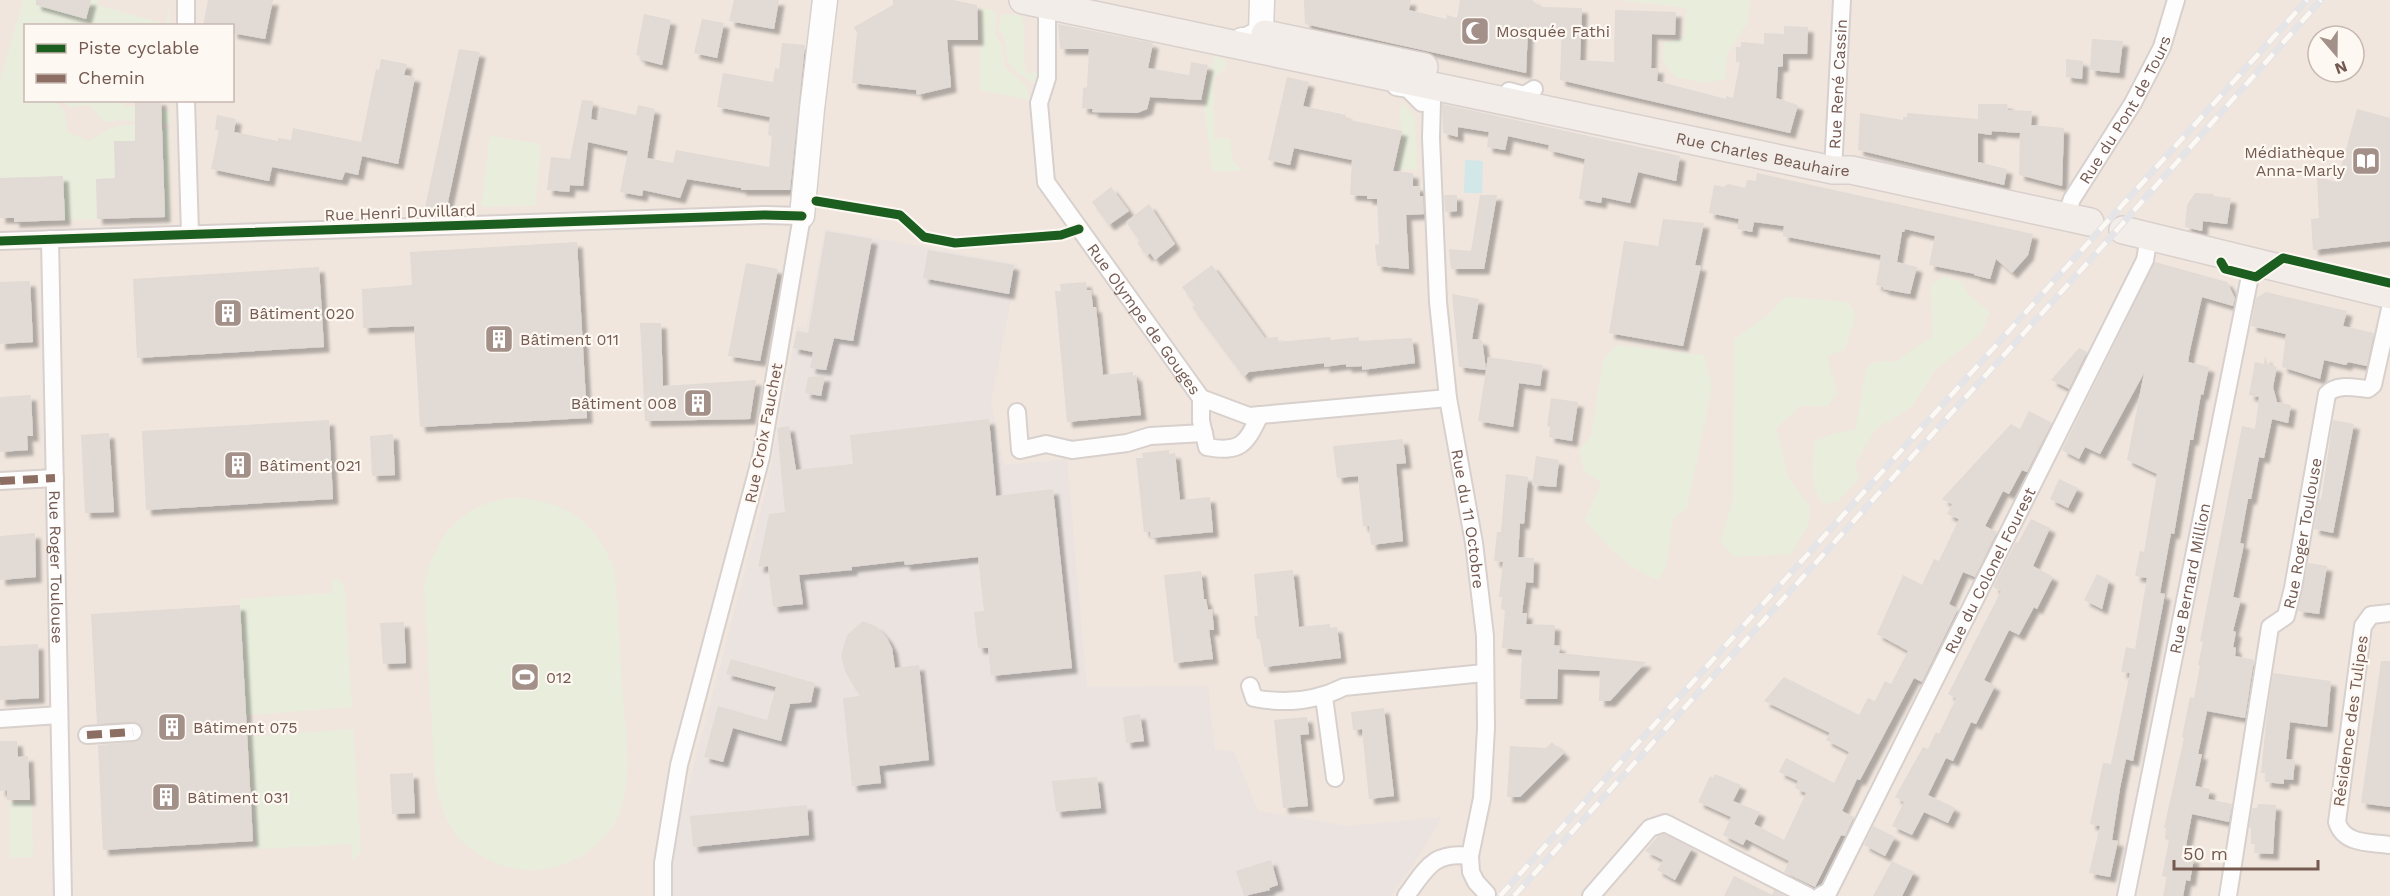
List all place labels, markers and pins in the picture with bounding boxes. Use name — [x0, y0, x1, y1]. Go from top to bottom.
mosque icon: Mosquée Fathi — [1459, 15, 1491, 47]
place label: Mosquée Fathi — [1496, 22, 1610, 41]
place label: Médiathèque Anna-Marly — [2244, 143, 2346, 180]
library icon: Médiathèque Anna-Marly — [2350, 145, 2382, 177]
building icon: Bâtiment 020 — [212, 297, 244, 329]
place label: Bâtiment 020 — [249, 304, 355, 323]
building icon: Bâtiment 011 — [483, 323, 515, 355]
place label: Bâtiment 011 — [520, 330, 619, 349]
building icon: Bâtiment 008 — [682, 387, 714, 419]
place label: Bâtiment 008 — [571, 394, 677, 413]
building icon: Bâtiment 021 — [222, 449, 254, 481]
place label: Bâtiment 021 — [259, 456, 361, 475]
sports icon: 012 — [509, 661, 541, 693]
place label: 012 — [546, 668, 572, 687]
building icon: Bâtiment 075 — [156, 711, 188, 743]
place label: Bâtiment 075 — [193, 718, 298, 737]
building icon: Bâtiment 031 — [150, 781, 182, 813]
place label: Bâtiment 031 — [187, 788, 289, 807]

